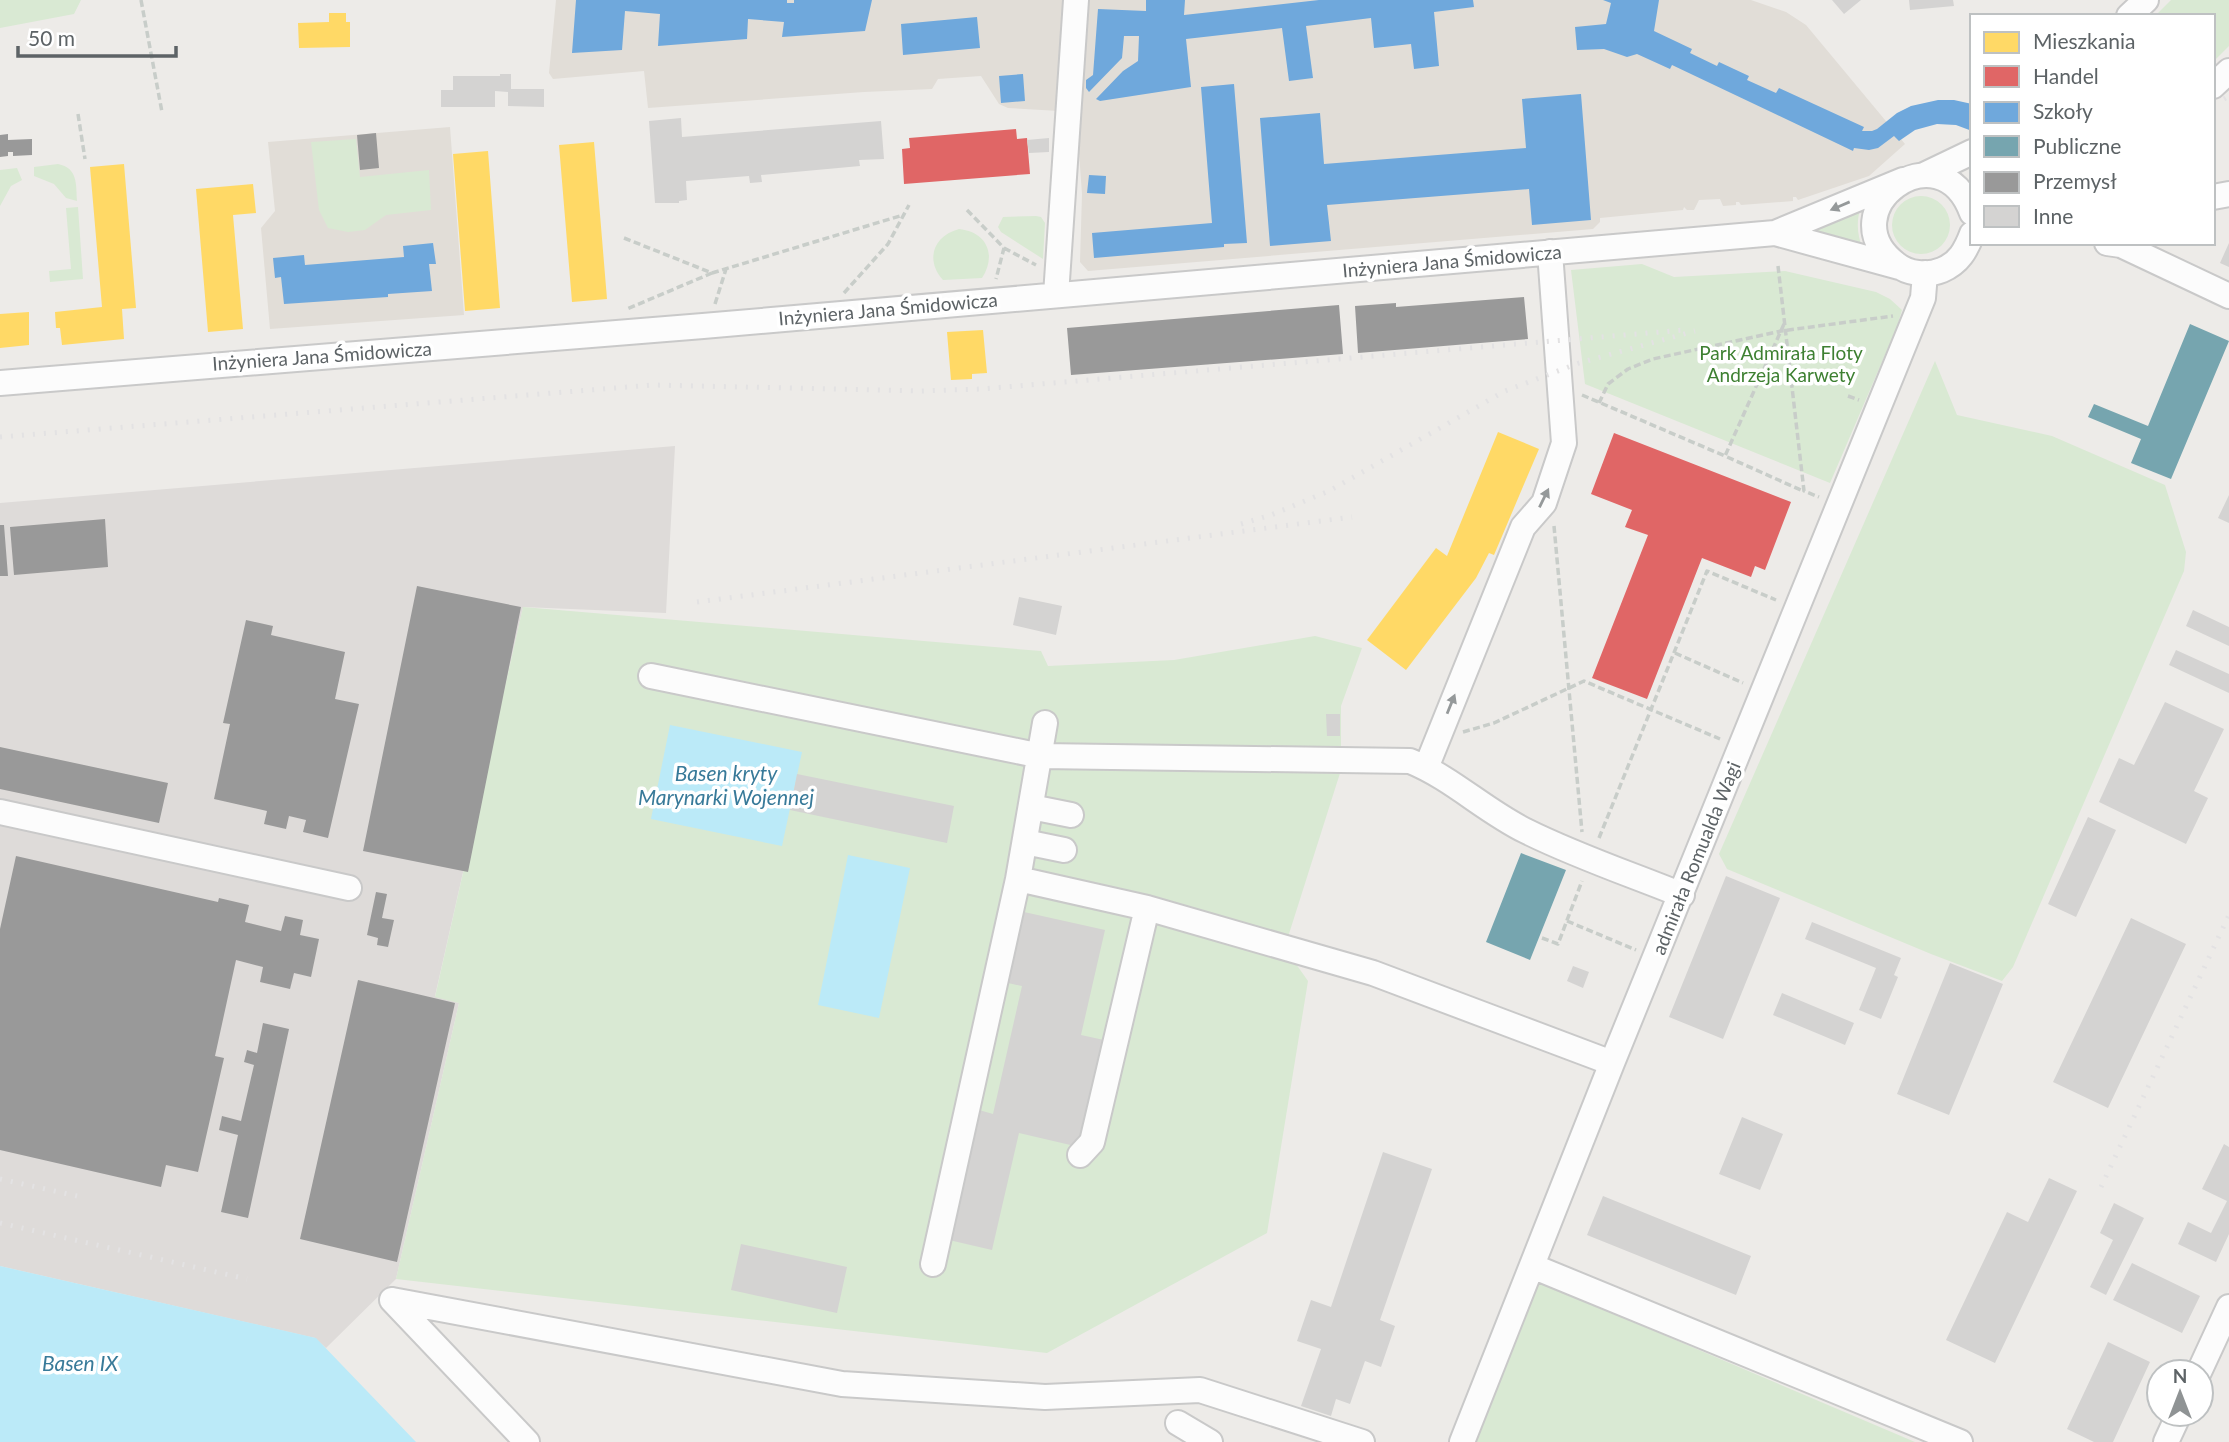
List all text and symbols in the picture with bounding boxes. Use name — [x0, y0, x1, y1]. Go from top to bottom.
scale bar — [18, 14, 175, 58]
legend — [1970, 14, 2215, 245]
text: 50 m — [28, 25, 75, 50]
text: Mieszkania — [2033, 28, 2135, 53]
text: Handel — [2033, 63, 2099, 88]
text: Szkoły — [2033, 98, 2093, 123]
text: Publiczne — [2033, 133, 2121, 158]
text: Przemysł — [2033, 168, 2117, 193]
one-way arrow — [1829, 200, 1850, 211]
text: Inne — [2033, 203, 2073, 228]
street label: Inżyniera Jana Śmidowicza — [1341, 239, 1563, 282]
street label: Inżyniera Jana Śmidowicza — [777, 287, 999, 330]
street label: Inżyniera Jana Śmidowicza — [211, 336, 433, 375]
park label: Park Admirała Floty Andrzeja Karwety — [1699, 341, 1863, 386]
one-way arrow — [1538, 488, 1549, 508]
one-way arrow — [1446, 694, 1457, 715]
street label: admirała Romualda Wagi — [1646, 758, 1745, 958]
water label: Basen kryty Marynarki Wojennej — [638, 760, 814, 809]
water label: Basen IX — [42, 1350, 119, 1375]
north arrow — [2145, 1358, 2215, 1428]
text: N — [2173, 1364, 2187, 1387]

